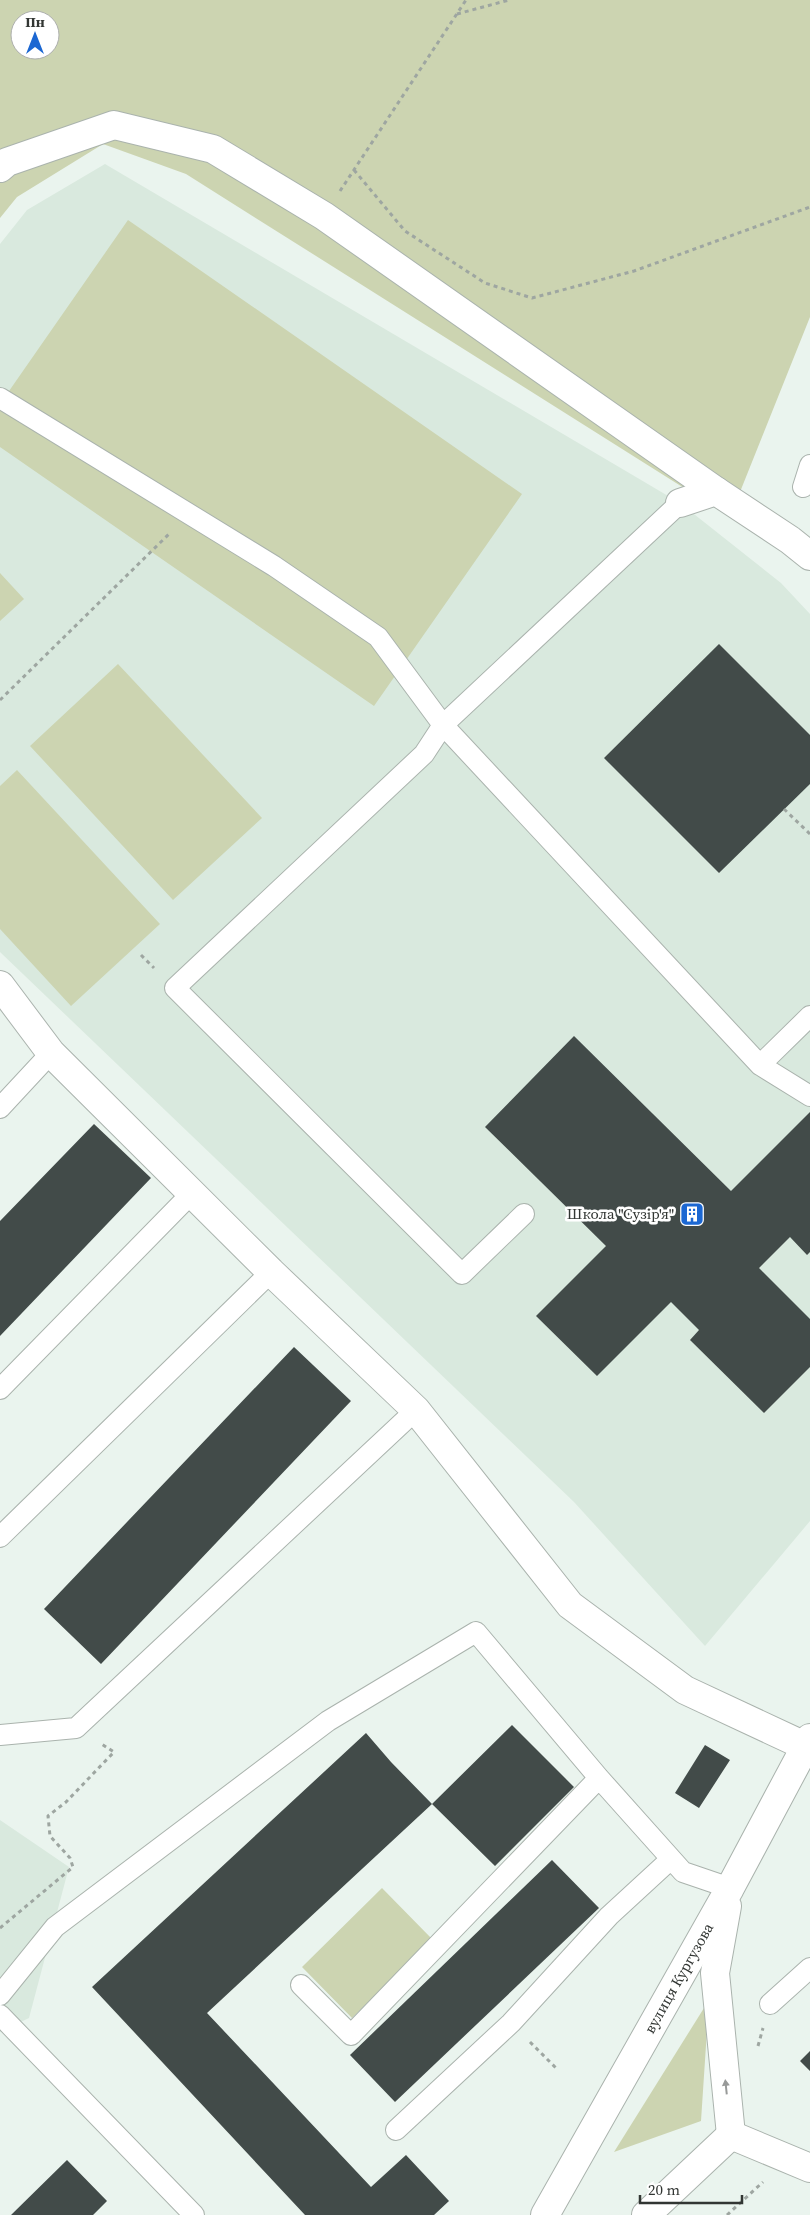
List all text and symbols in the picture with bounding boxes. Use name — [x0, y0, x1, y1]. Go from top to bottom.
north arrow — [10, 10, 60, 60]
text: Пн — [25, 12, 45, 32]
building icon: Школа "Сузір'я" — [679, 1201, 705, 1227]
place label: Школа "Сузір'я" — [567, 1203, 674, 1224]
street label: вулиця Кургузова — [639, 1919, 718, 2037]
one-way arrow — [722, 2078, 730, 2094]
scale bar — [640, 2172, 742, 2204]
text: 20 m — [648, 2179, 680, 2200]

